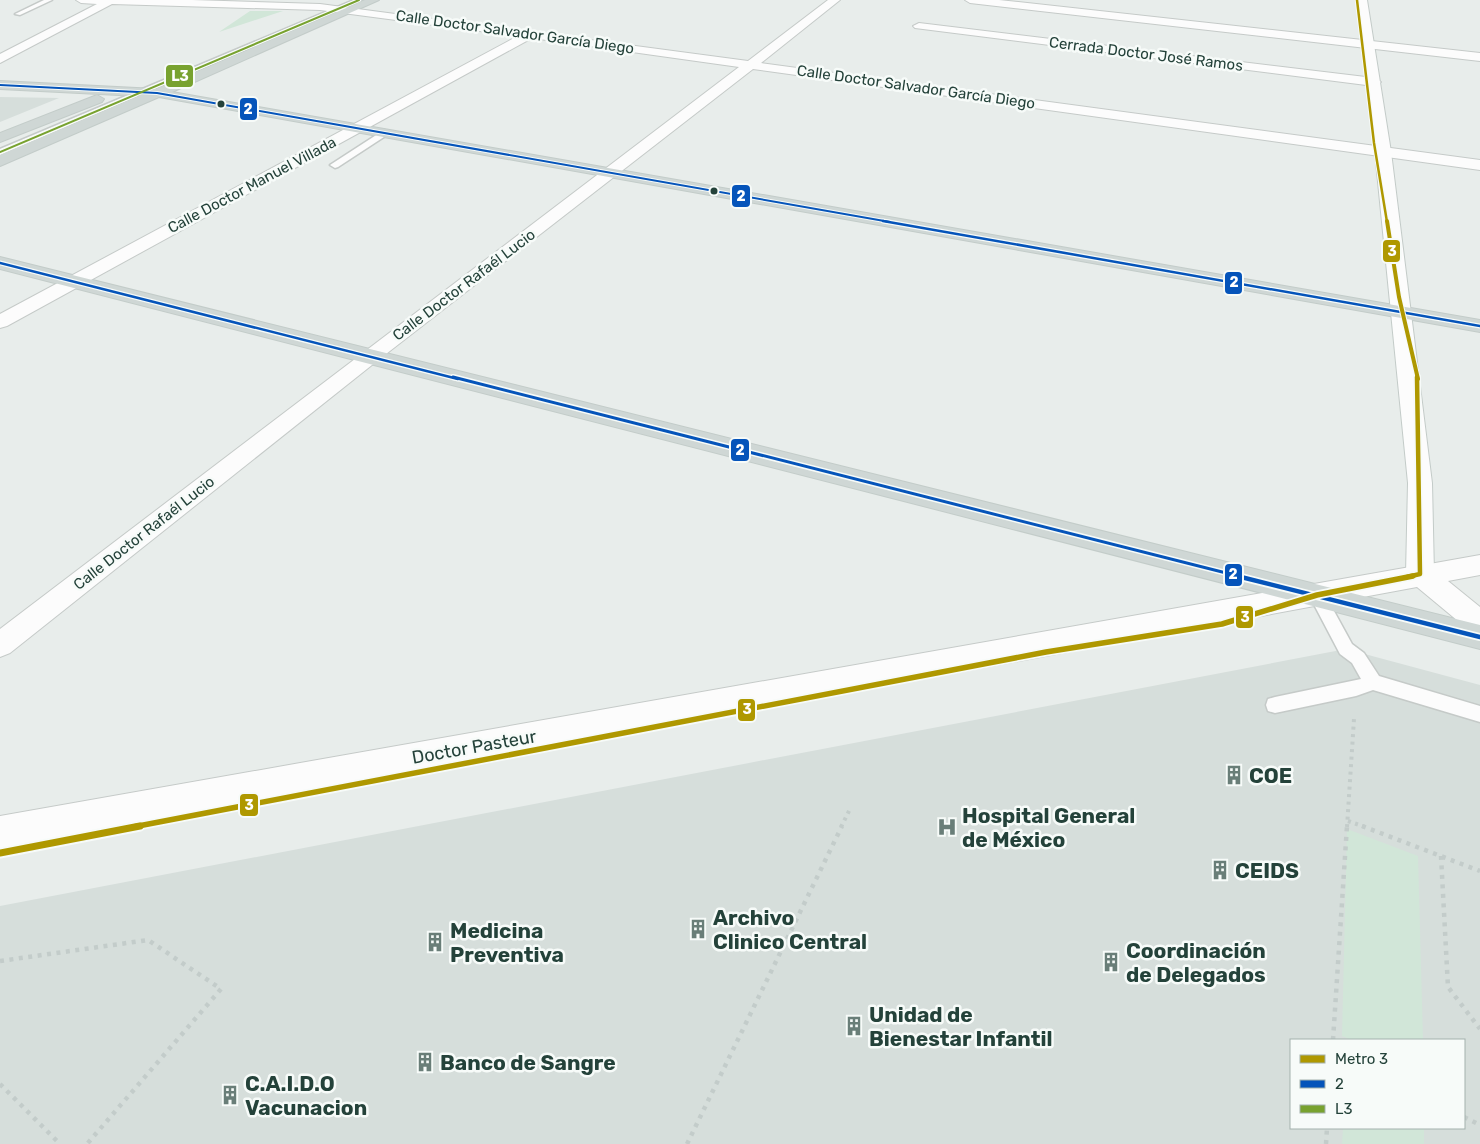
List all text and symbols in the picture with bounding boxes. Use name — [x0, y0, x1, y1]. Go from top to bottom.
street label: Calle Doctor Salvador García Diego — [395, 6, 635, 58]
street label: Cerrada Doctor José Ramos — [1048, 33, 1244, 75]
street label: Calle Doctor Salvador García Diego — [796, 61, 1036, 113]
line badge: L3 — [165, 64, 194, 88]
text: L3 — [171, 68, 189, 85]
line badge: 2 — [239, 97, 258, 121]
unlabelled marker — [216, 99, 226, 109]
text: 2 — [243, 101, 253, 118]
street label: Calle Doctor Manuel Villada — [165, 133, 339, 237]
line badge: 2 — [731, 184, 751, 208]
unlabelled marker — [709, 186, 719, 196]
text: 2 — [736, 188, 746, 205]
street label: Calle Doctor Rafaél Lucio — [389, 226, 539, 344]
line badge: 3 — [1382, 239, 1401, 263]
text: 3 — [1387, 243, 1397, 260]
line badge: 2 — [1224, 271, 1243, 295]
text: 2 — [1229, 274, 1239, 291]
line badge: 2 — [730, 438, 750, 462]
text: 2 — [735, 442, 745, 459]
street label: Calle Doctor Rafaél Lucio — [70, 472, 218, 594]
line badge: 2 — [1224, 563, 1243, 587]
text: 2 — [1228, 566, 1238, 583]
line badge: 3 — [1235, 605, 1254, 629]
text: 3 — [1240, 609, 1250, 626]
line badge: 3 — [737, 698, 756, 722]
text: 3 — [742, 701, 752, 718]
street label: Doctor Pasteur — [410, 725, 538, 769]
place label: COE — [1249, 763, 1292, 788]
building icon: COE — [1223, 764, 1245, 786]
line badge: 3 — [239, 793, 259, 817]
text: 3 — [244, 797, 254, 814]
place label: Hospital General de México — [962, 803, 1135, 852]
hospital icon: Hospital General de México — [936, 816, 958, 838]
place label: CEIDS — [1235, 858, 1299, 883]
building icon: CEIDS — [1209, 859, 1231, 881]
place label: Archivo Clinico Central — [713, 905, 867, 954]
place label: Medicina Preventiva — [450, 918, 564, 967]
building icon: Archivo Clinico Central — [687, 918, 709, 940]
building icon: Medicina Preventiva — [424, 931, 446, 953]
place label: Coordinación de Delegados — [1126, 938, 1266, 987]
building icon: Coordinación de Delegados — [1100, 951, 1122, 973]
place label: Unidad de Bienestar Infantil — [869, 1002, 1053, 1051]
building icon: Unidad de Bienestar Infantil — [843, 1015, 865, 1037]
legend — [1290, 1039, 1465, 1129]
place label: Banco de Sangre — [440, 1050, 616, 1075]
text: Metro 3 — [1335, 1050, 1388, 1068]
building icon: Banco de Sangre — [414, 1051, 436, 1073]
place label: C.A.I.D.O Vacunacion — [245, 1071, 367, 1120]
text: 2 — [1335, 1075, 1344, 1093]
building icon: C.A.I.D.O Vacunacion — [219, 1084, 241, 1106]
text: L3 — [1335, 1100, 1352, 1118]

